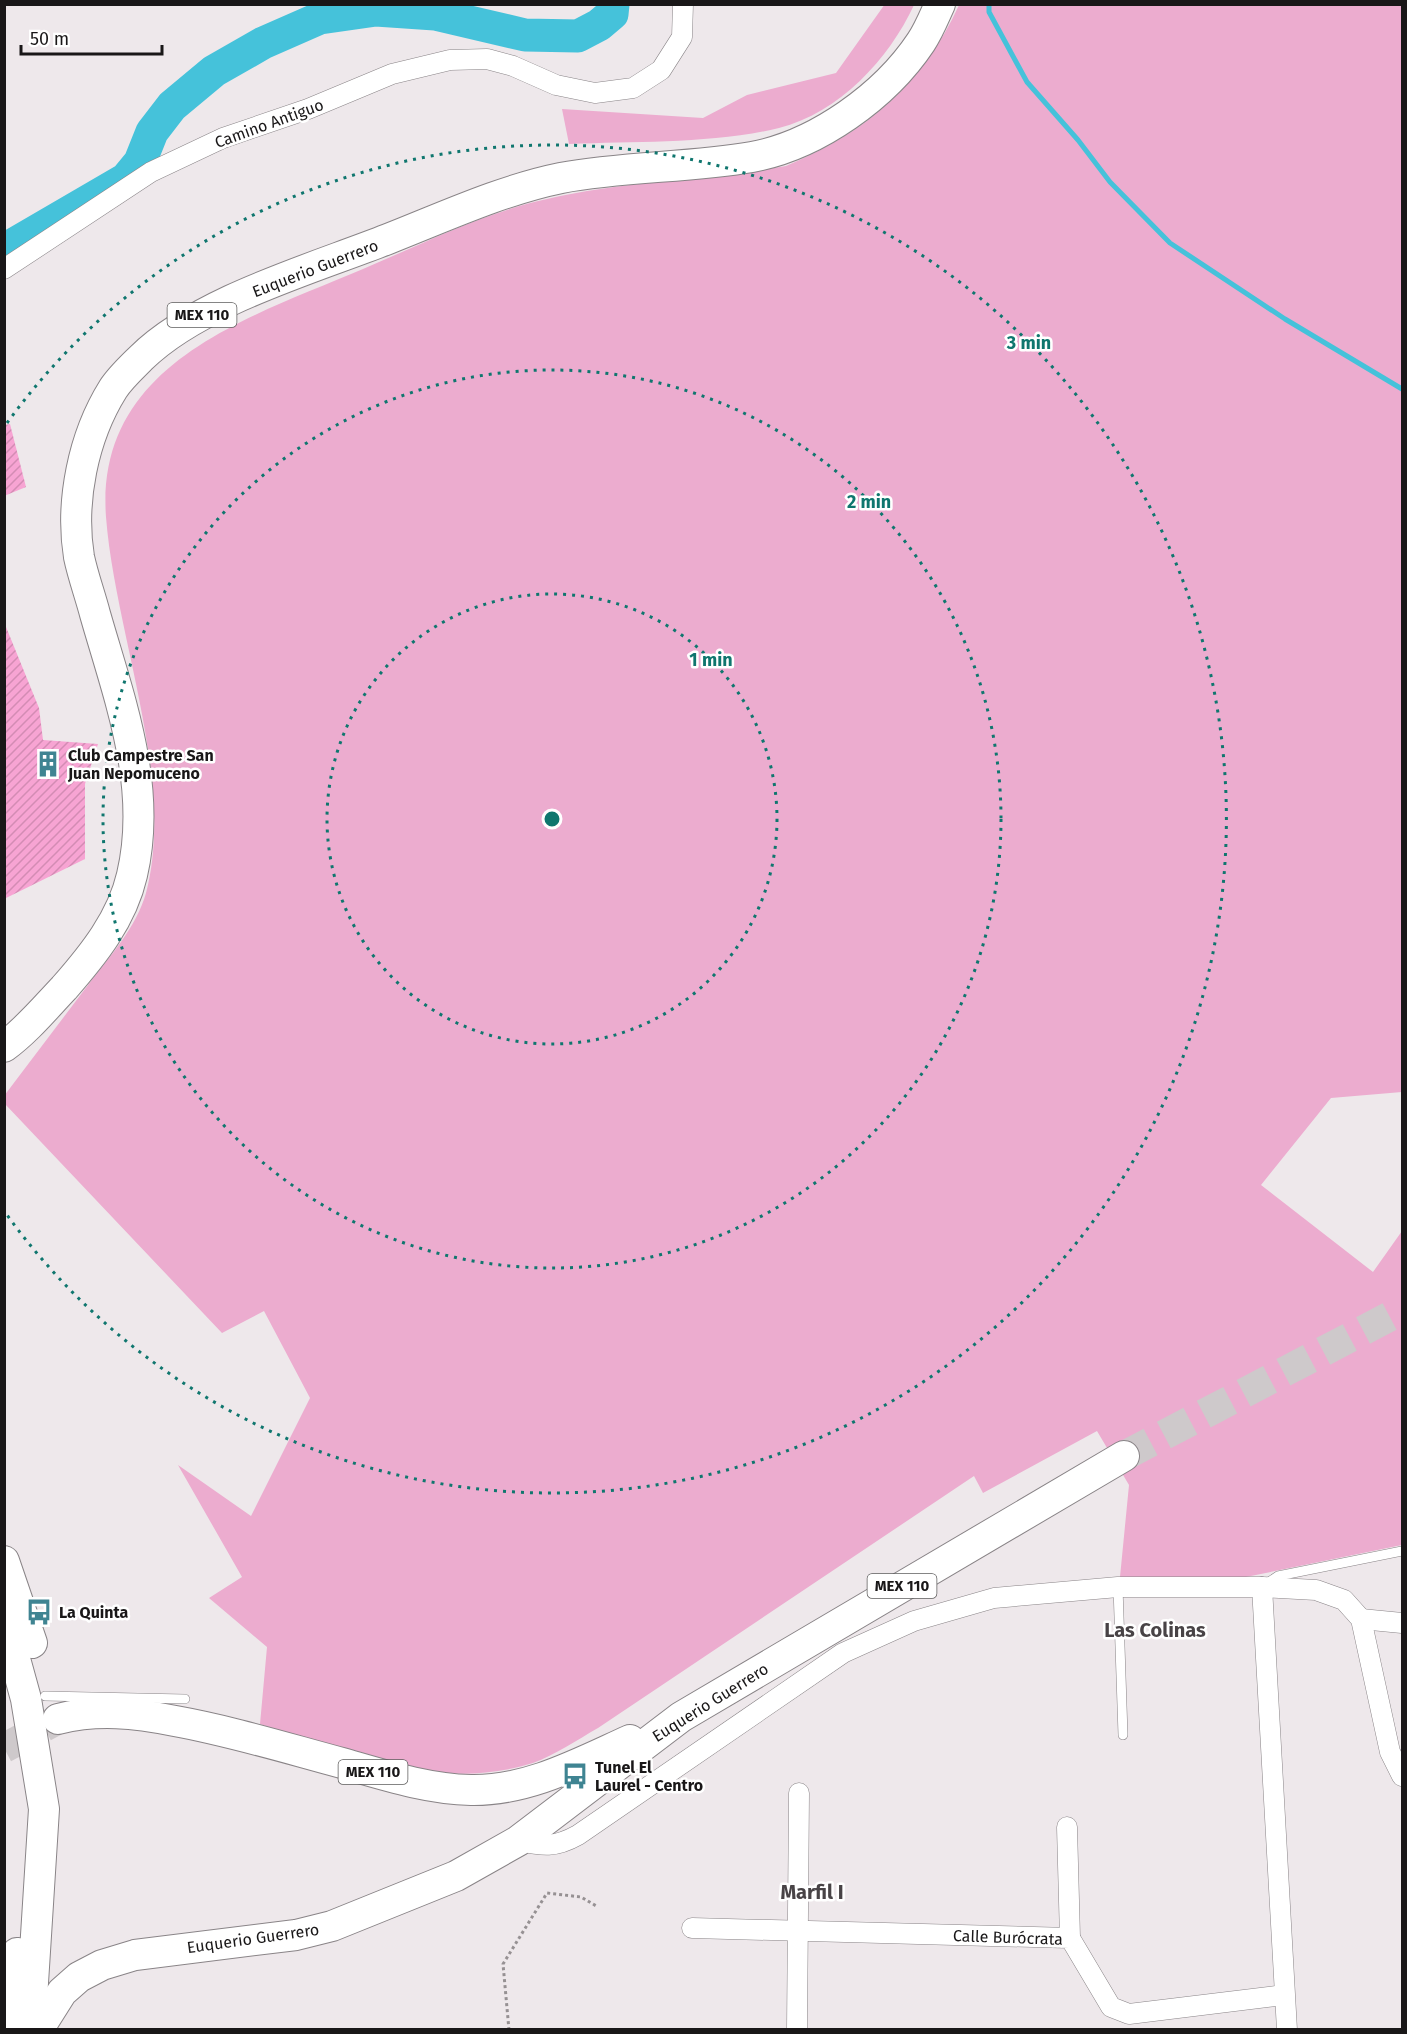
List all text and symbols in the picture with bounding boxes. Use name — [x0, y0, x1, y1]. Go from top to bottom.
scale bar — [21, 18, 162, 56]
text: 50 m — [30, 28, 69, 50]
street label: Camino Antiguo — [212, 95, 326, 152]
street label: Euquerio Guerrero — [250, 236, 381, 301]
road number: MEX 110 — [168, 303, 236, 327]
text: 3 min — [1006, 332, 1051, 354]
text: 2 min — [847, 491, 891, 513]
text: 1 min — [689, 649, 733, 671]
place label: Club Campestre San Juan Nepomuceno — [67, 746, 214, 783]
building icon: Club Campestre San Juan Nepomuceno — [33, 749, 63, 779]
centre of rings — [542, 809, 562, 829]
road number: MEX 110 — [868, 1574, 936, 1598]
bus stop icon: La Quinta — [24, 1597, 54, 1627]
place label: La Quinta — [59, 1603, 129, 1622]
district label: Las Colinas — [1104, 1618, 1206, 1642]
street label: Euquerio Guerrero — [649, 1659, 772, 1746]
place label: Tunel El Laurel - Centro — [595, 1758, 703, 1795]
road number: MEX 110 — [338, 1760, 407, 1784]
bus stop icon: Tunel El Laurel - Centro — [560, 1761, 590, 1791]
district label: Marfil I — [780, 1880, 844, 1904]
street label: Euquerio Guerrero — [186, 1920, 320, 1957]
street label: Calle Burócrata — [953, 1926, 1063, 1949]

